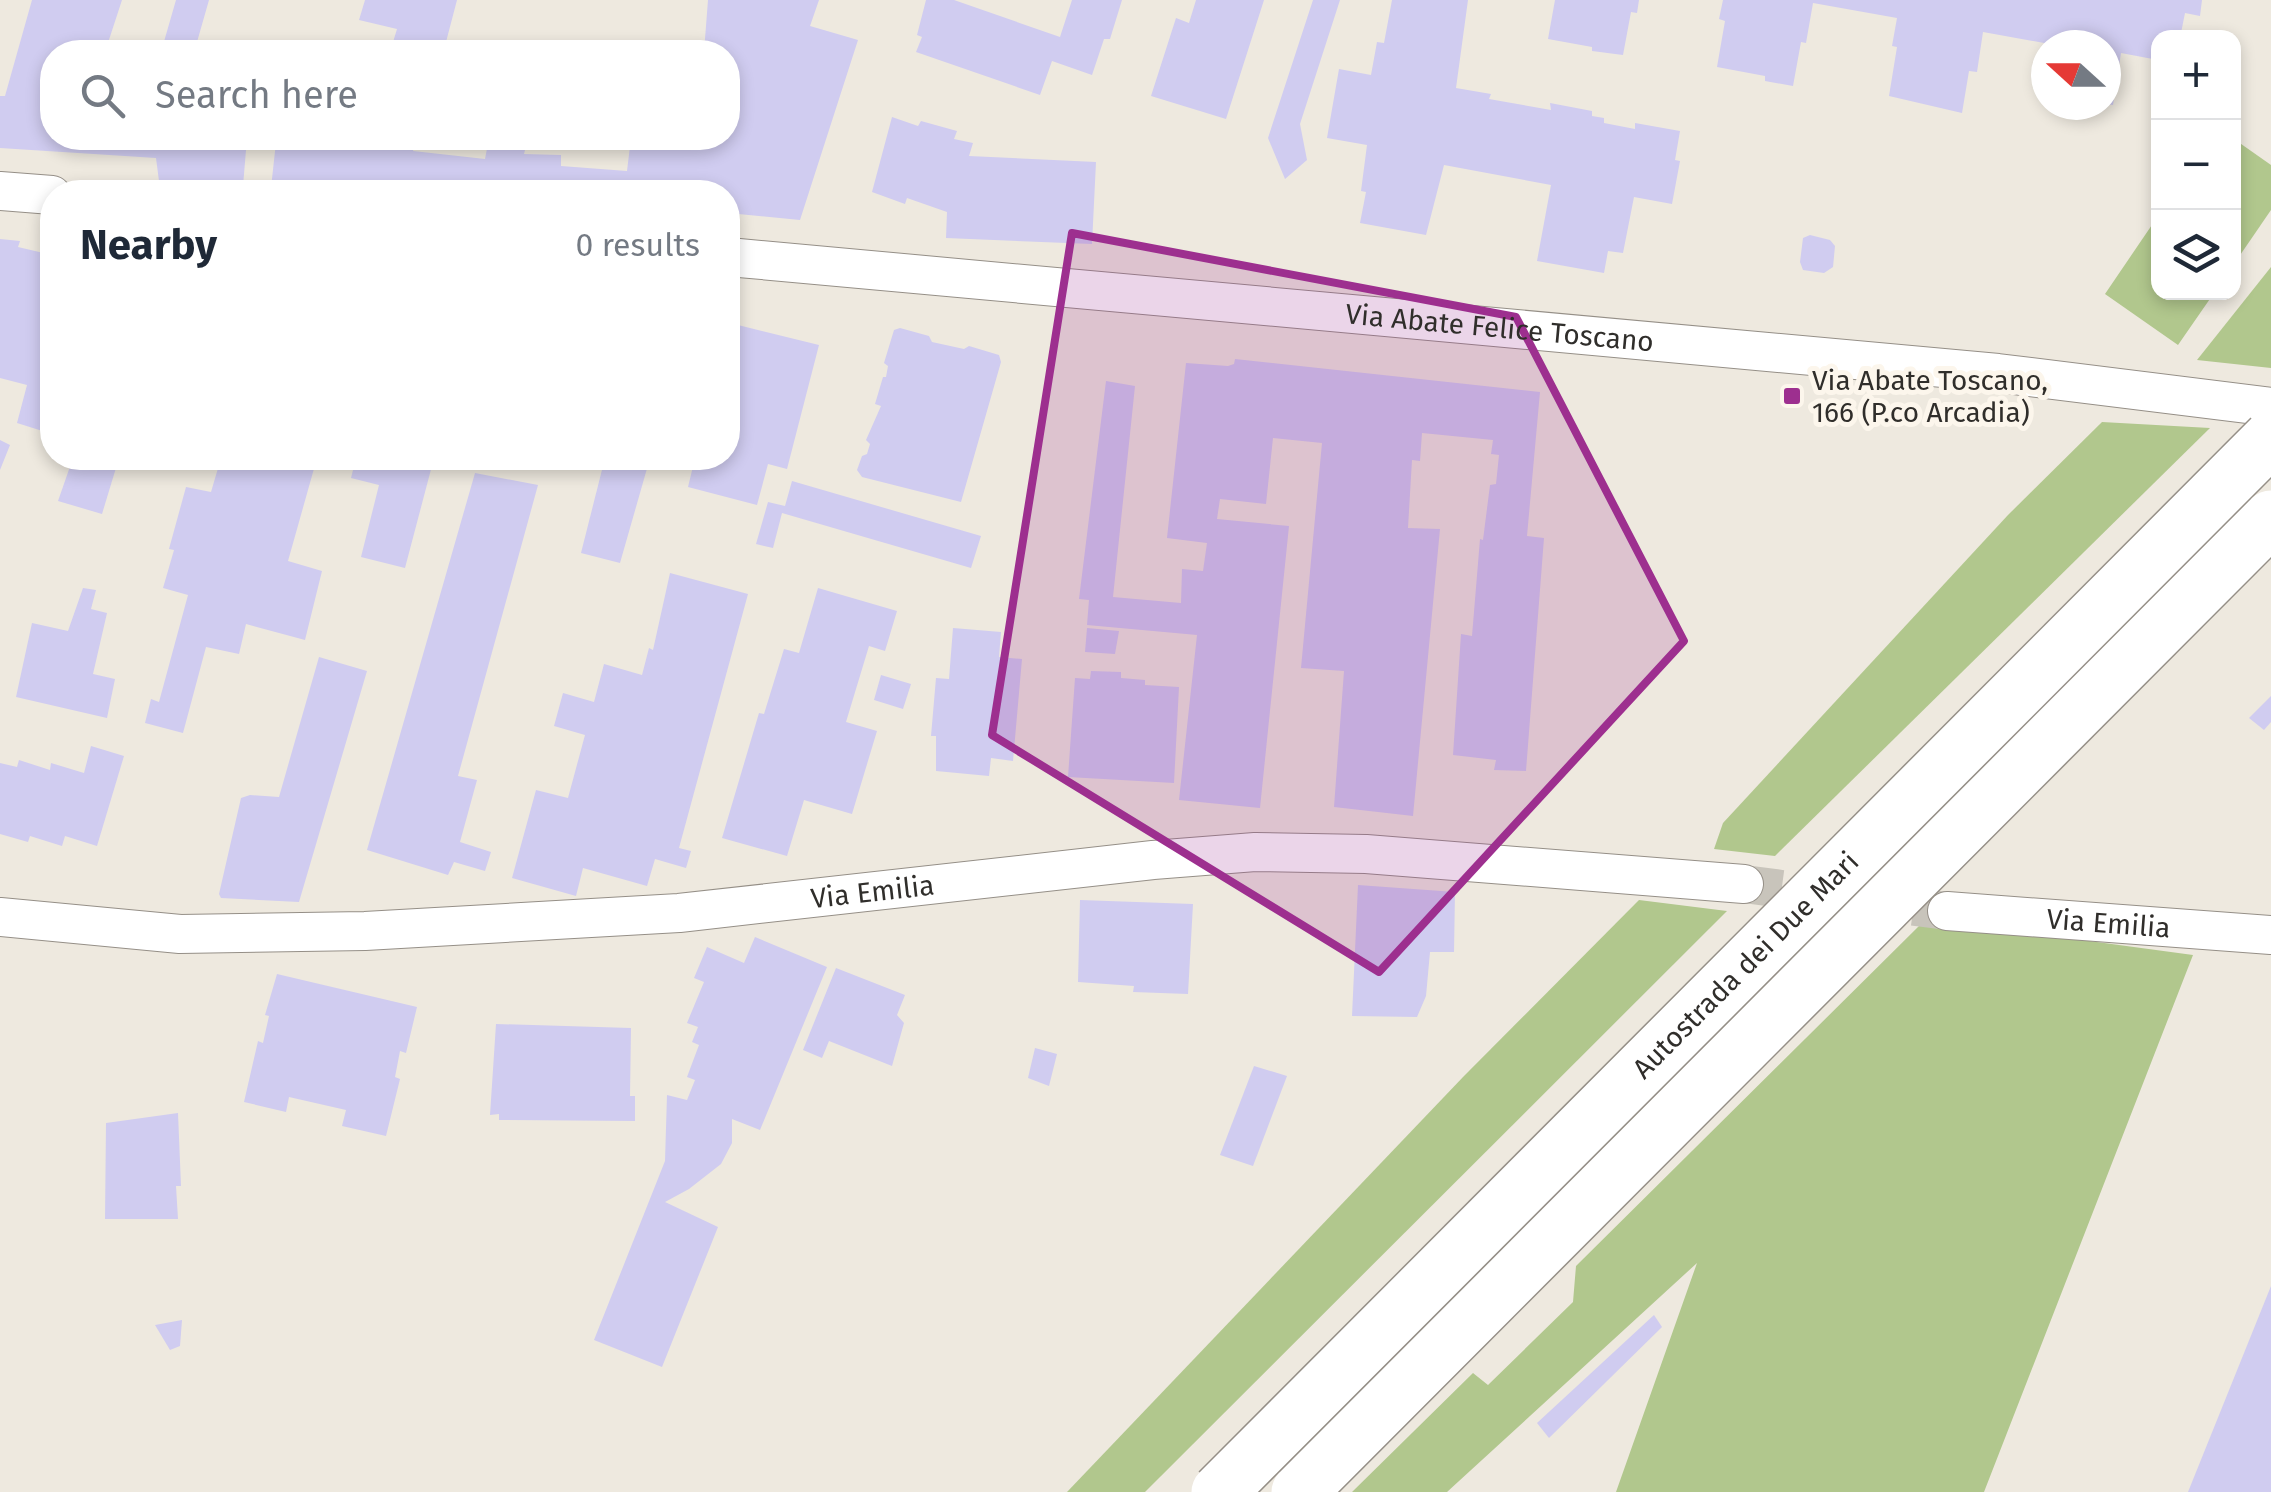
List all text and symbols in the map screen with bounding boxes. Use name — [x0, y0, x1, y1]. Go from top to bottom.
north arrow — [2031, 30, 2121, 120]
map controls — [2151, 30, 2241, 300]
button: + — [2151, 30, 2241, 120]
search box — [40, 40, 740, 150]
icon: search — [75, 68, 130, 123]
text: Search here — [155, 72, 358, 118]
button: − — [2151, 120, 2241, 210]
button: layers — [2151, 210, 2241, 300]
text: Nearby — [80, 220, 217, 270]
text: 0 results — [575, 226, 700, 264]
street label: Via Abate Felice Toscano — [1344, 297, 1655, 358]
place label: Via Abate Toscano, 166 (P.co Arcadia) — [1812, 364, 2048, 429]
marker: Via Abate Toscano, 166 (P.co Arcadia) — [1781, 385, 1803, 407]
street label: Autostrada dei Due Mari — [1626, 845, 1865, 1085]
street label: Via Emilia — [809, 869, 936, 915]
street label: Via Emilia — [2045, 902, 2172, 945]

